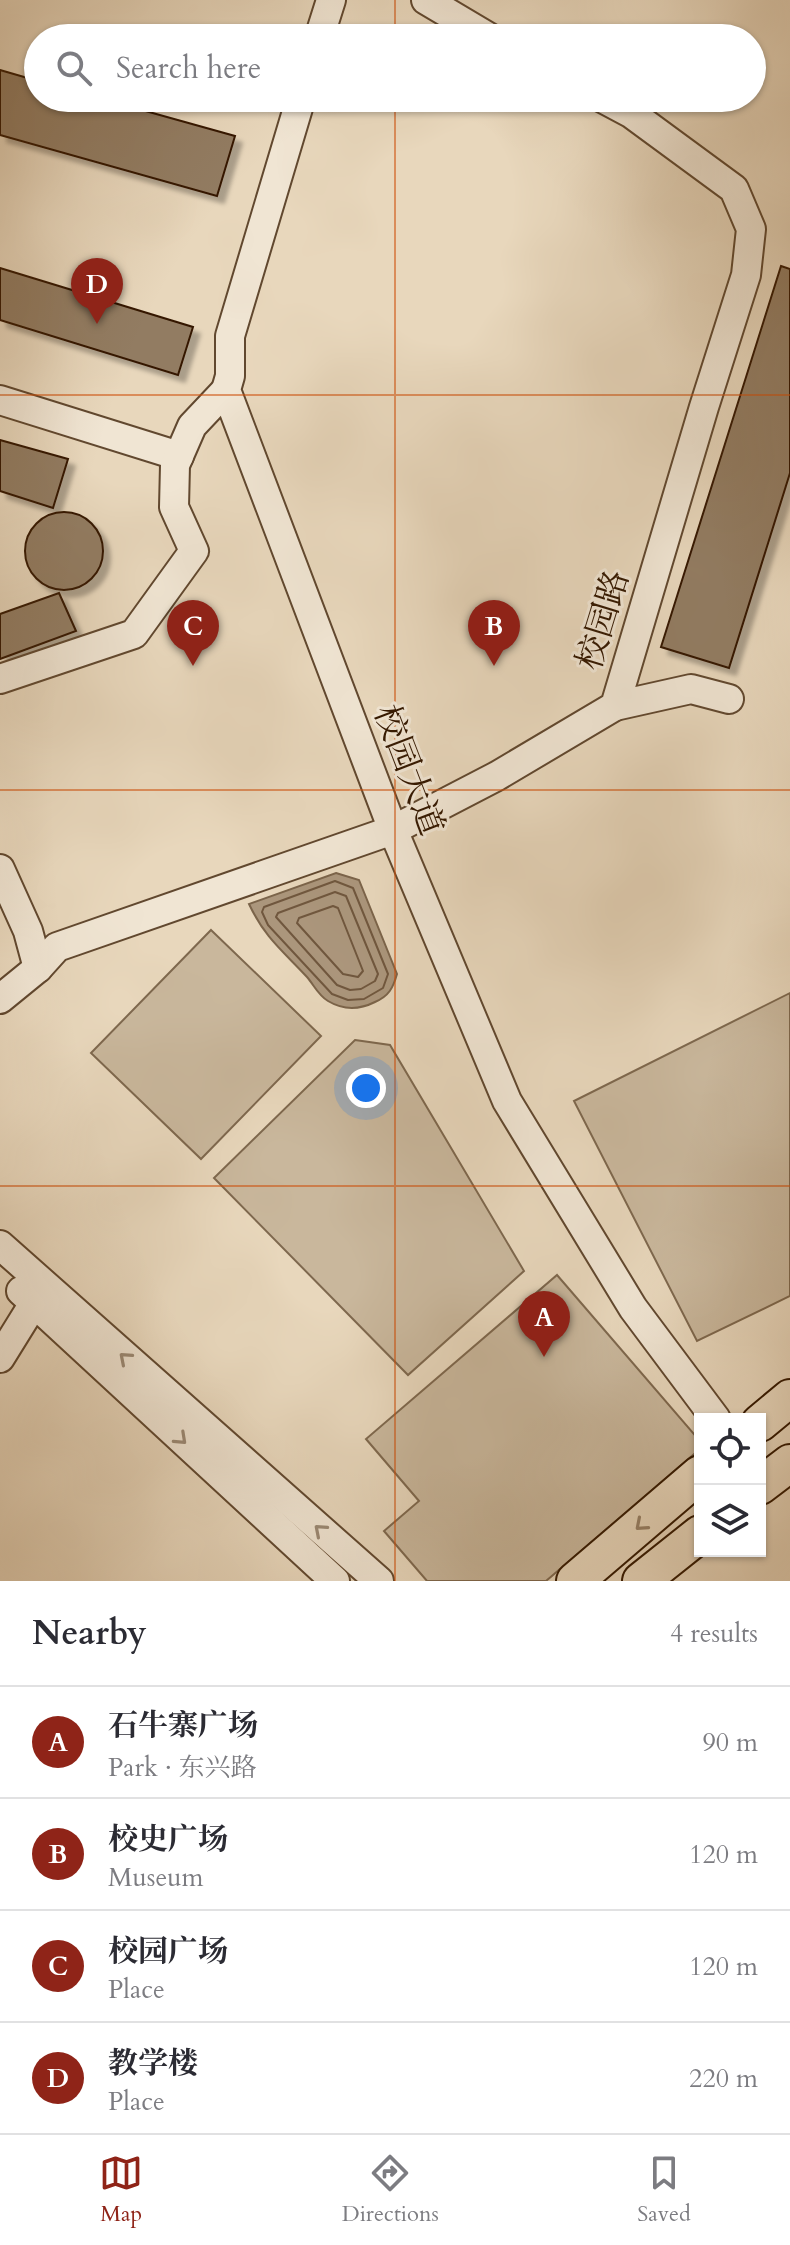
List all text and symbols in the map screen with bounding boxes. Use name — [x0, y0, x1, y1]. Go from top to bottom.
search box — [24, 24, 766, 112]
icon: search — [52, 46, 96, 90]
text: Search here — [116, 48, 261, 89]
pin: D — [71, 258, 123, 324]
street label: 校园路 — [566, 565, 640, 675]
pin: C — [167, 600, 219, 666]
pin: B — [468, 600, 520, 666]
street label: 校园大道 — [363, 698, 455, 842]
your location — [346, 1068, 386, 1108]
pin: A — [518, 1291, 570, 1357]
one-way arrow — [120, 1353, 135, 1368]
map controls — [694, 1413, 766, 1557]
button: locate — [694, 1413, 766, 1485]
one-way arrow — [171, 1429, 186, 1443]
button: layers — [694, 1485, 766, 1557]
one-way arrow — [636, 1515, 650, 1529]
one-way arrow — [315, 1525, 330, 1539]
text: Nearby — [32, 1610, 147, 1656]
text: 4 results — [670, 1616, 758, 1651]
text: 石牛寨广场 — [108, 1705, 258, 1746]
text: A — [48, 1725, 68, 1760]
text: 90 m — [702, 1725, 758, 1760]
text: Park · 东兴路 — [108, 1750, 257, 1785]
text: 校史广场 — [108, 1819, 228, 1860]
text: B — [49, 1837, 67, 1872]
text: 120 m — [689, 1837, 758, 1872]
text: Museum — [108, 1860, 204, 1895]
text: 校园广场 — [108, 1931, 228, 1972]
text: C — [48, 1949, 68, 1984]
text: 120 m — [689, 1949, 758, 1984]
text: Place — [108, 1972, 165, 2007]
text: 教学楼 — [108, 2043, 198, 2084]
text: D — [47, 2061, 69, 2096]
text: 220 m — [689, 2061, 758, 2096]
text: Place — [108, 2084, 165, 2119]
tab: Map — [99, 2151, 143, 2229]
tab: Directions — [342, 2151, 439, 2229]
tab: Saved — [637, 2151, 691, 2229]

